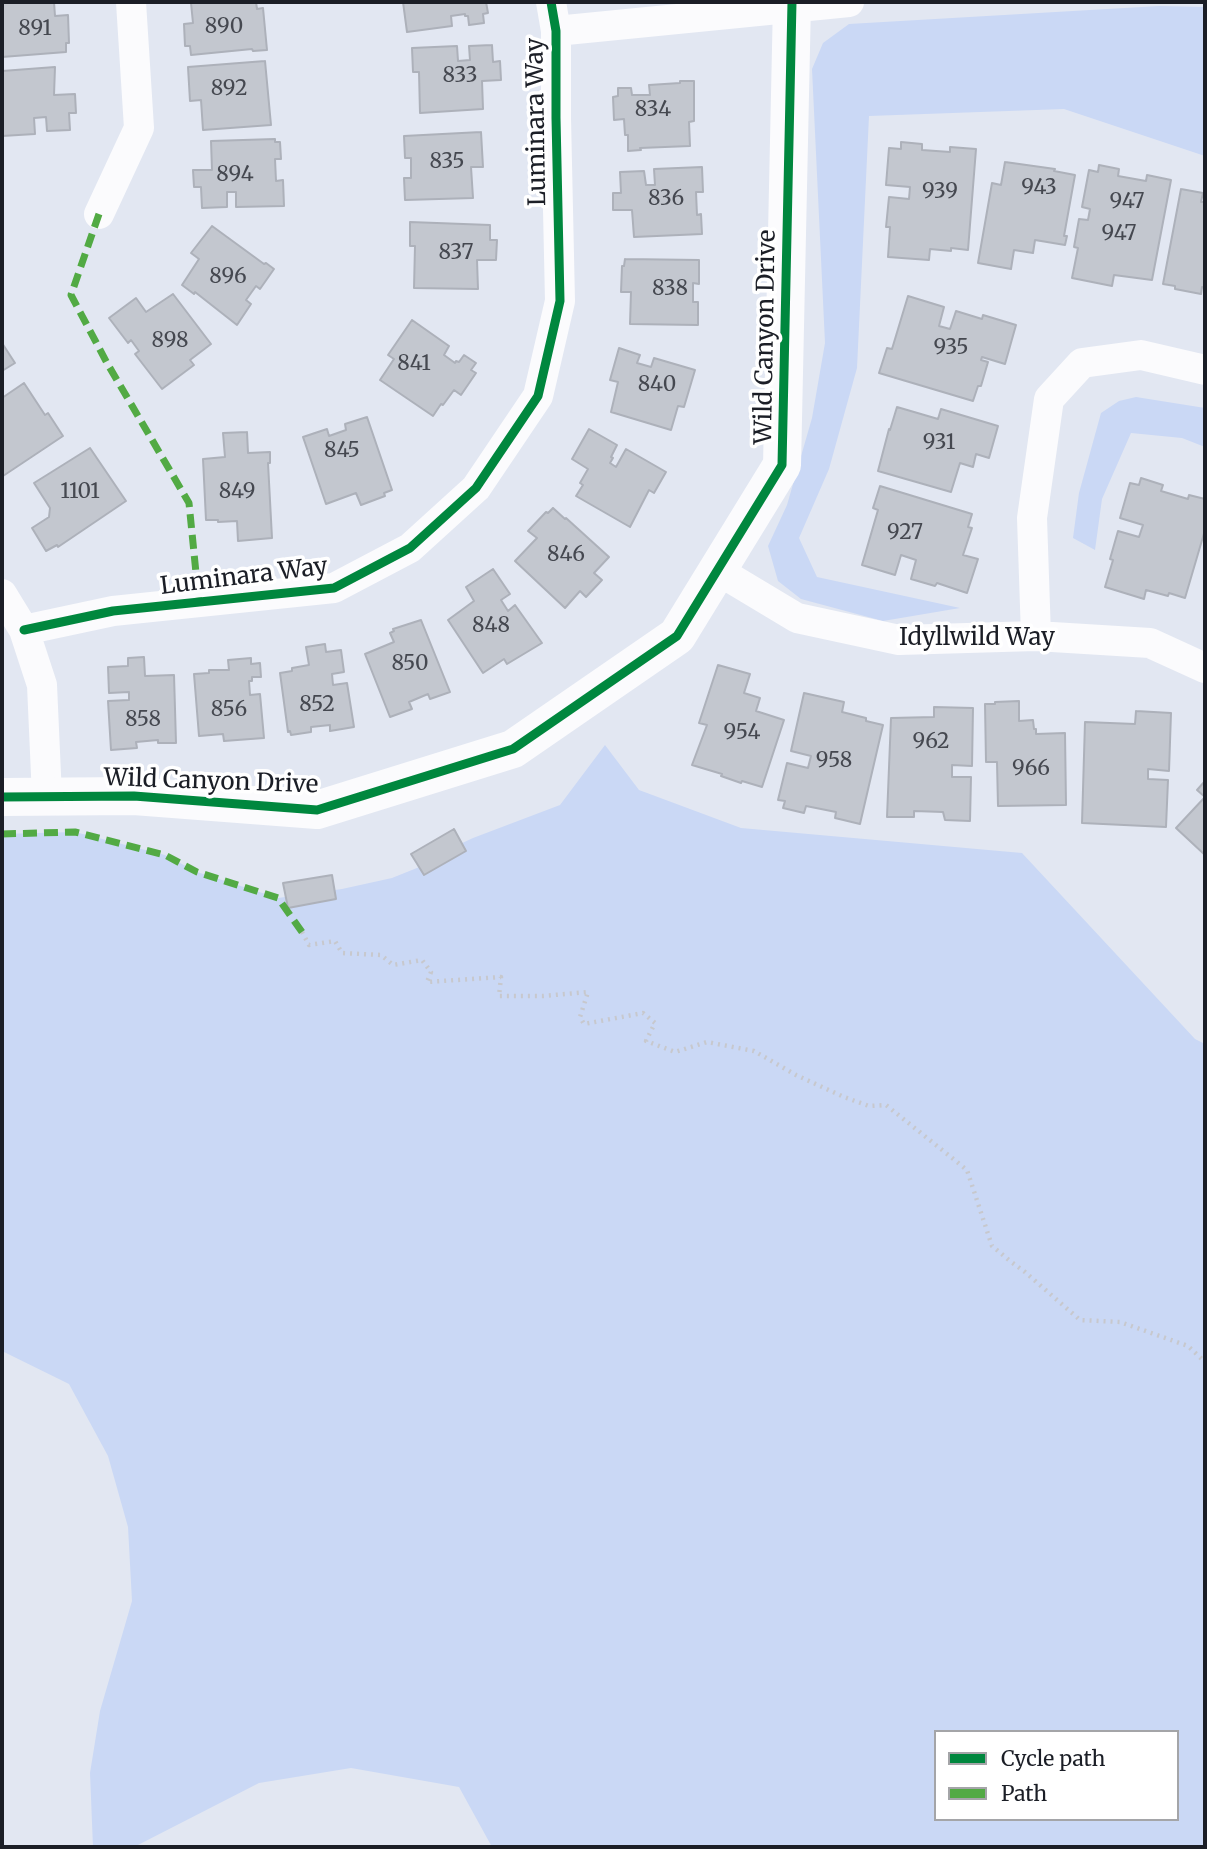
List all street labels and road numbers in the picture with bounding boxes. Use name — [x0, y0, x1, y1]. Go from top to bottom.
street label: Luminara Way — [521, 38, 553, 206]
street label: Wild Canyon Drive — [750, 229, 782, 445]
street label: Luminara Way — [159, 552, 329, 602]
street label: Idyllwild Way — [899, 624, 1055, 652]
street label: Wild Canyon Drive — [103, 764, 319, 800]

